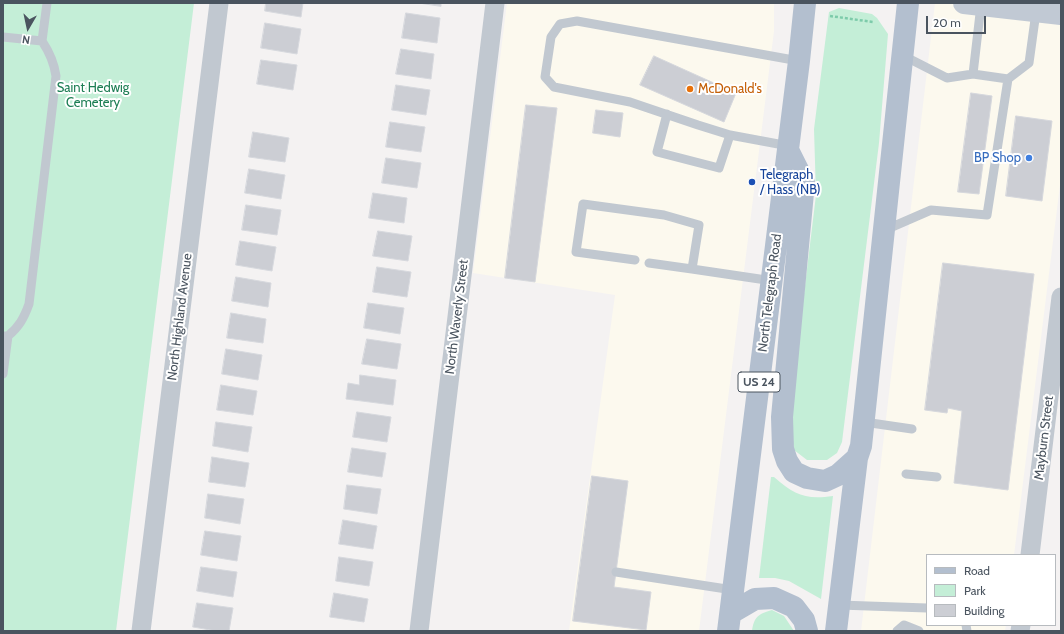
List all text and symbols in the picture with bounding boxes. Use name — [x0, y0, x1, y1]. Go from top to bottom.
north arrow — [8, 8, 48, 48]
scale bar — [928, 8, 988, 34]
text: 20 m — [933, 15, 961, 30]
text: N — [21, 32, 31, 47]
park label: Saint Hedwig Cemetery — [57, 80, 129, 111]
place label: McDonald's — [698, 81, 762, 97]
marker: McDonald's — [685, 84, 695, 94]
place label: BP Shop — [974, 150, 1021, 166]
marker: BP Shop — [1024, 153, 1034, 163]
place label: Telegraph / Hass (NB) — [760, 167, 821, 198]
marker: Telegraph / Hass (NB) — [747, 177, 757, 187]
street label: North Telegraph Road — [755, 233, 785, 353]
street label: North Highland Avenue — [164, 253, 196, 381]
street label: North Waverly Street — [442, 259, 472, 375]
road number: US 24 — [738, 372, 780, 392]
street label: Mayburn Street — [1031, 395, 1057, 481]
legend — [926, 554, 1056, 626]
text: Road — [964, 563, 990, 578]
text: Park — [964, 583, 986, 598]
text: Building — [964, 603, 1005, 618]

